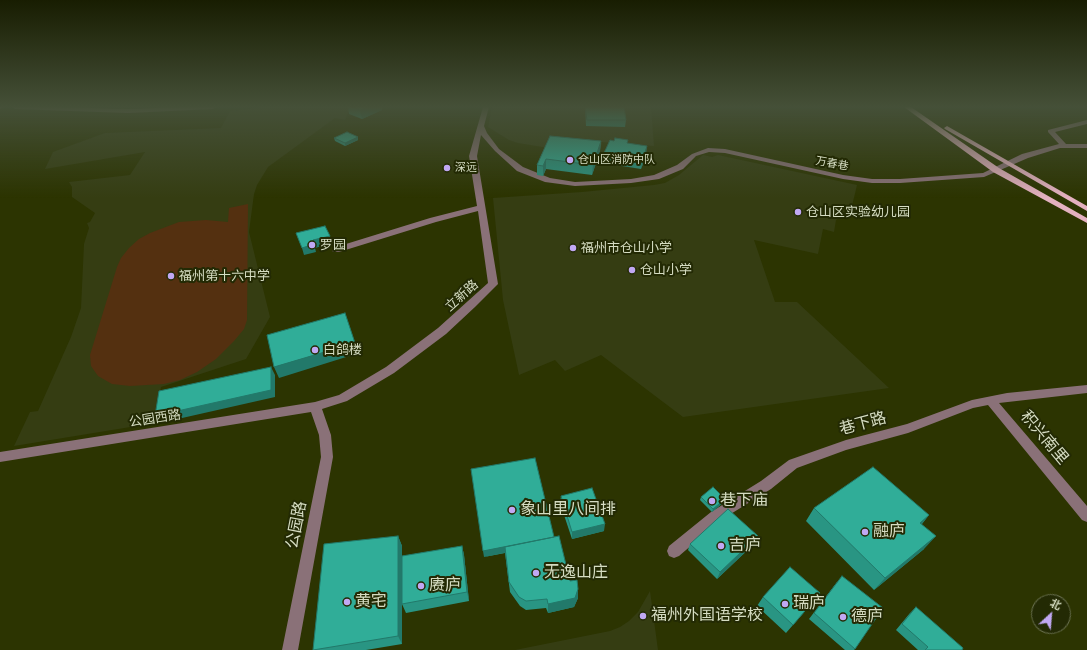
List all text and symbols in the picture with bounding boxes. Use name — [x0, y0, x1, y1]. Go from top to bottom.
place label: 仓山区消防中队 — [578, 153, 655, 167]
marker: 仓山区消防中队 — [565, 155, 575, 165]
street label: 万春巷 — [815, 155, 849, 173]
place label: 深远 — [455, 161, 477, 175]
marker: 深远 — [442, 163, 452, 173]
place label: 仓山区实验幼儿园 — [806, 204, 910, 220]
marker: 仓山区实验幼儿园 — [793, 207, 803, 217]
place label: 罗园 — [320, 237, 346, 253]
marker: 罗园 — [307, 240, 317, 250]
place label: 福州市仓山小学 — [581, 240, 672, 256]
marker: 福州市仓山小学 — [568, 243, 578, 253]
place label: 仓山小学 — [640, 262, 692, 278]
marker: 仓山小学 — [627, 265, 637, 275]
place label: 福州第十六中学 — [179, 268, 270, 284]
marker: 福州第十六中学 — [166, 271, 176, 281]
street label: 立新路 — [442, 277, 482, 315]
place label: 白鸽楼 — [323, 342, 362, 358]
marker: 白鸽楼 — [310, 345, 320, 355]
street label: 公园西路 — [128, 407, 182, 431]
street label: 积兴南里 — [1016, 407, 1072, 469]
street label: 巷下路 — [837, 409, 889, 439]
place label: 巷下庙 — [720, 491, 768, 511]
marker: 巷下庙 — [707, 496, 717, 506]
street label: 公园路 — [283, 500, 311, 550]
place label: 象山里八间排 — [520, 500, 616, 520]
marker: 象山里八间排 — [507, 505, 517, 515]
place label: 融庐 — [873, 522, 905, 542]
marker: 融庐 — [860, 527, 870, 537]
place label: 吉庐 — [729, 536, 761, 556]
marker: 吉庐 — [716, 541, 726, 551]
place label: 无逸山庄 — [544, 563, 608, 583]
marker: 无逸山庄 — [531, 568, 541, 578]
place label: 赓庐 — [429, 576, 461, 596]
marker: 赓庐 — [416, 581, 426, 591]
place label: 黄宅 — [355, 592, 387, 612]
place label: 瑞庐 — [793, 594, 825, 614]
north arrow — [1031, 594, 1071, 634]
text: 北 — [1048, 595, 1064, 613]
marker: 黄宅 — [342, 597, 352, 607]
marker: 瑞庐 — [780, 599, 790, 609]
place label: 福州外国语学校 — [651, 606, 763, 626]
place label: 德庐 — [851, 607, 883, 627]
marker: 福州外国语学校 — [638, 611, 648, 621]
marker: 德庐 — [838, 612, 848, 622]

